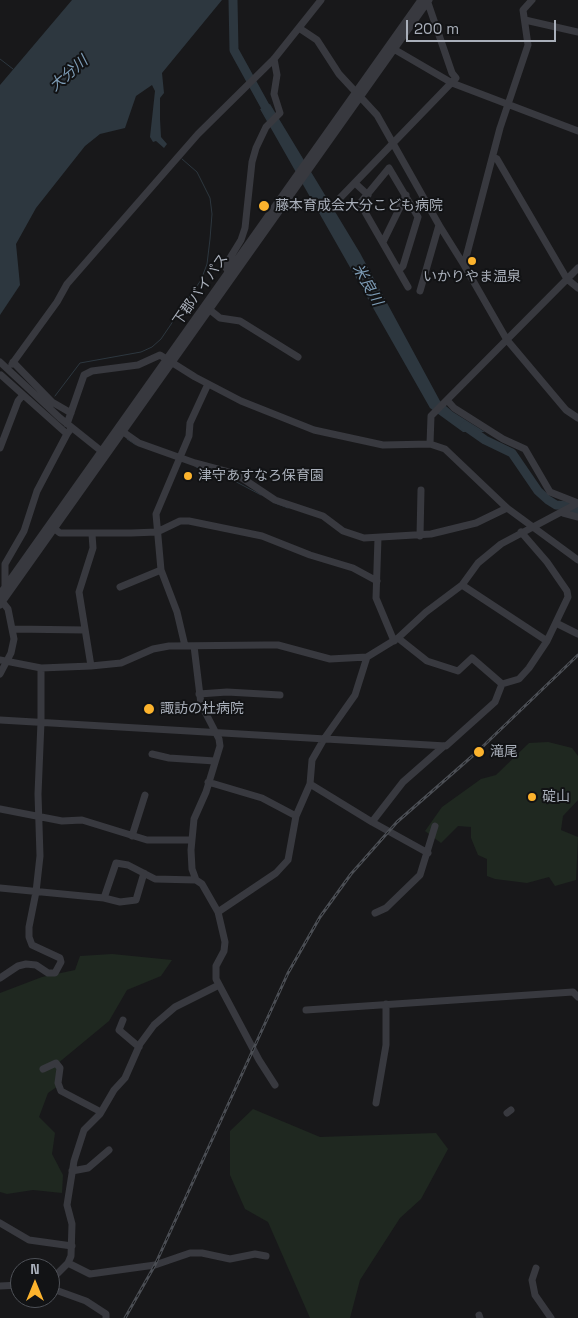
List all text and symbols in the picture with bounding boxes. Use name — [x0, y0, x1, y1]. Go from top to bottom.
scale bar — [408, 10, 558, 42]
text: 200 m — [414, 19, 459, 38]
water label: 大分川 — [46, 52, 92, 96]
place label: 藤本育成会大分こども病院 — [275, 198, 443, 214]
marker: 藤本育成会大分こども病院 — [257, 199, 271, 213]
street label: 下郡バイパス — [170, 251, 232, 329]
marker: いかりやま温泉 — [466, 255, 478, 267]
water label: 米良川 — [348, 261, 386, 309]
place label: いかりやま温泉 — [423, 269, 521, 285]
place label: 津守あすなろ保育園 — [198, 468, 324, 484]
marker: 津守あすなろ保育園 — [182, 470, 194, 482]
place label: 諏訪の杜病院 — [160, 701, 244, 717]
marker: 諏訪の杜病院 — [142, 702, 156, 716]
place label: 滝尾 — [490, 744, 518, 760]
marker: 滝尾 — [472, 745, 486, 759]
place label: 碇山 — [542, 789, 570, 805]
marker: 碇山 — [526, 791, 538, 803]
north arrow — [10, 1258, 60, 1308]
text: N — [30, 1260, 40, 1278]

